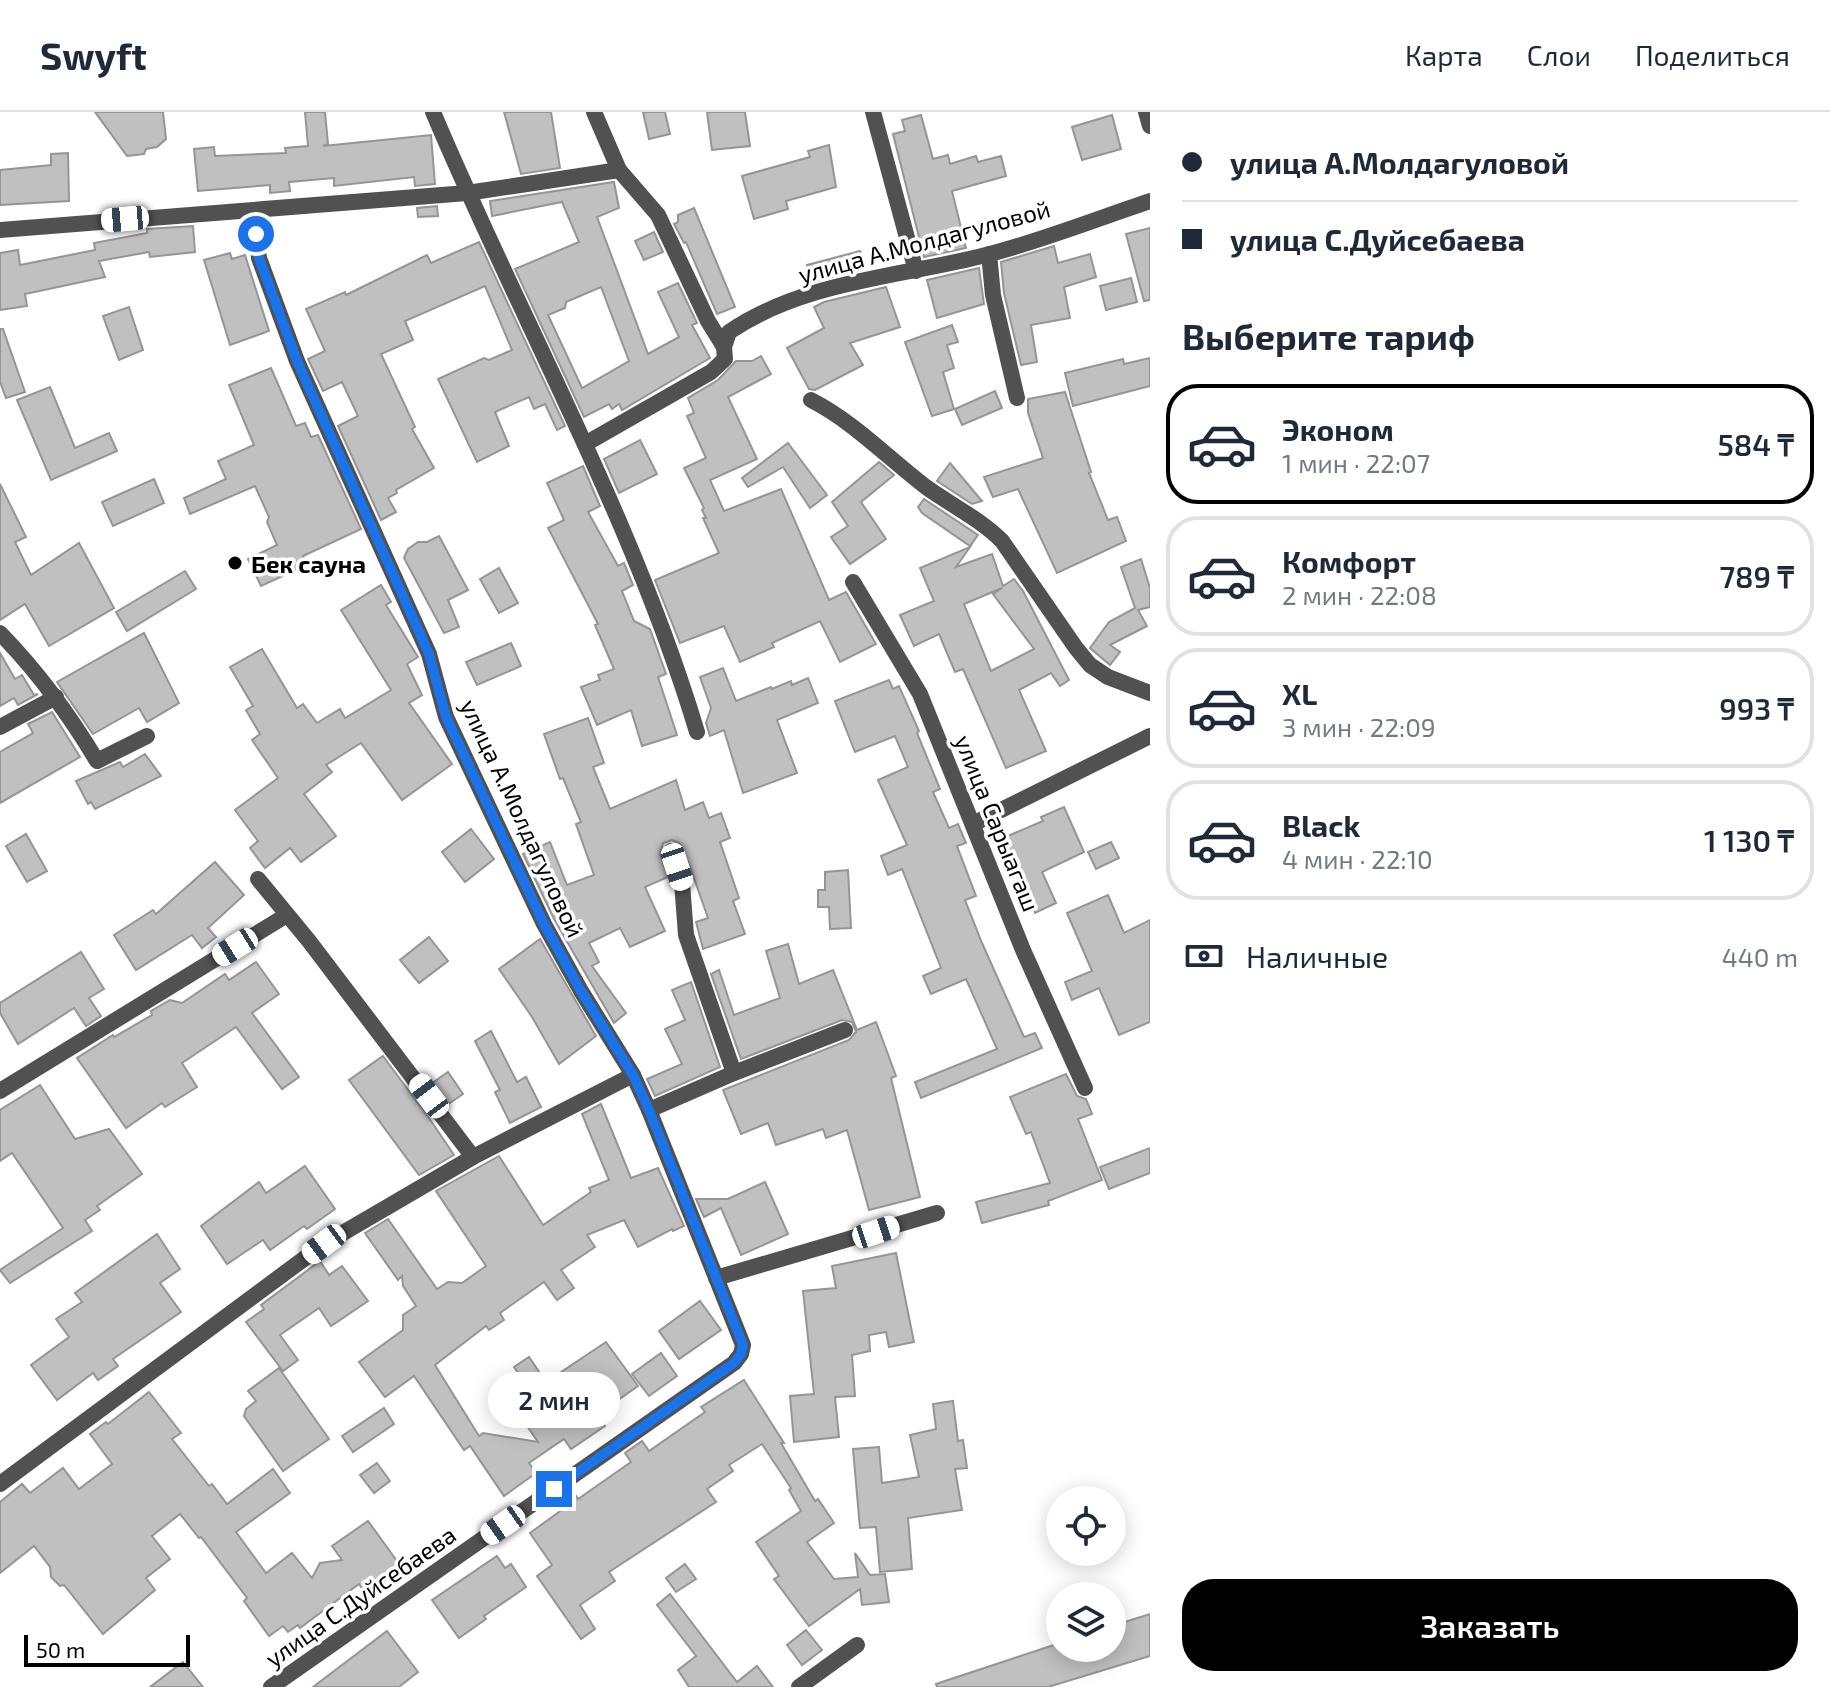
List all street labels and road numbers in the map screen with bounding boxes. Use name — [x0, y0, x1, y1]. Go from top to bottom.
street label: улица А.Молдагуловой — [795, 193, 1053, 290]
street label: улица А.Молдагуловой — [454, 694, 591, 942]
street label: улица Сарыагаш — [949, 731, 1047, 916]
street label: улица С.Дуйсебаева — [259, 1519, 461, 1673]

